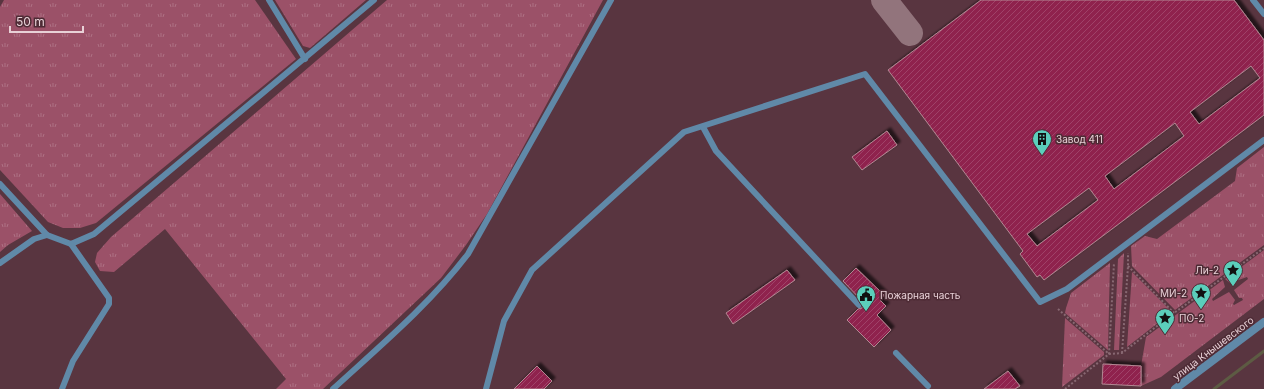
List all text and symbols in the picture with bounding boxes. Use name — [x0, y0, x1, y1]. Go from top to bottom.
scale bar — [10, 8, 83, 34]
text: 50 m — [16, 14, 45, 29]
building icon: Завод 411 — [1031, 128, 1053, 156]
place label: Завод 411 — [1056, 133, 1103, 145]
place icon: Ли-2 — [1222, 259, 1244, 287]
place label: Ли-2 — [1195, 264, 1219, 276]
place icon: МИ-2 — [1190, 282, 1212, 310]
public building icon: Пожарная часть — [855, 284, 877, 312]
place label: МИ-2 — [1160, 287, 1187, 299]
place label: Пожарная часть — [880, 289, 961, 301]
place icon: ПО-2 — [1154, 307, 1176, 335]
place label: ПО-2 — [1179, 312, 1204, 324]
street label: улица Кнышевского — [1170, 314, 1256, 382]

